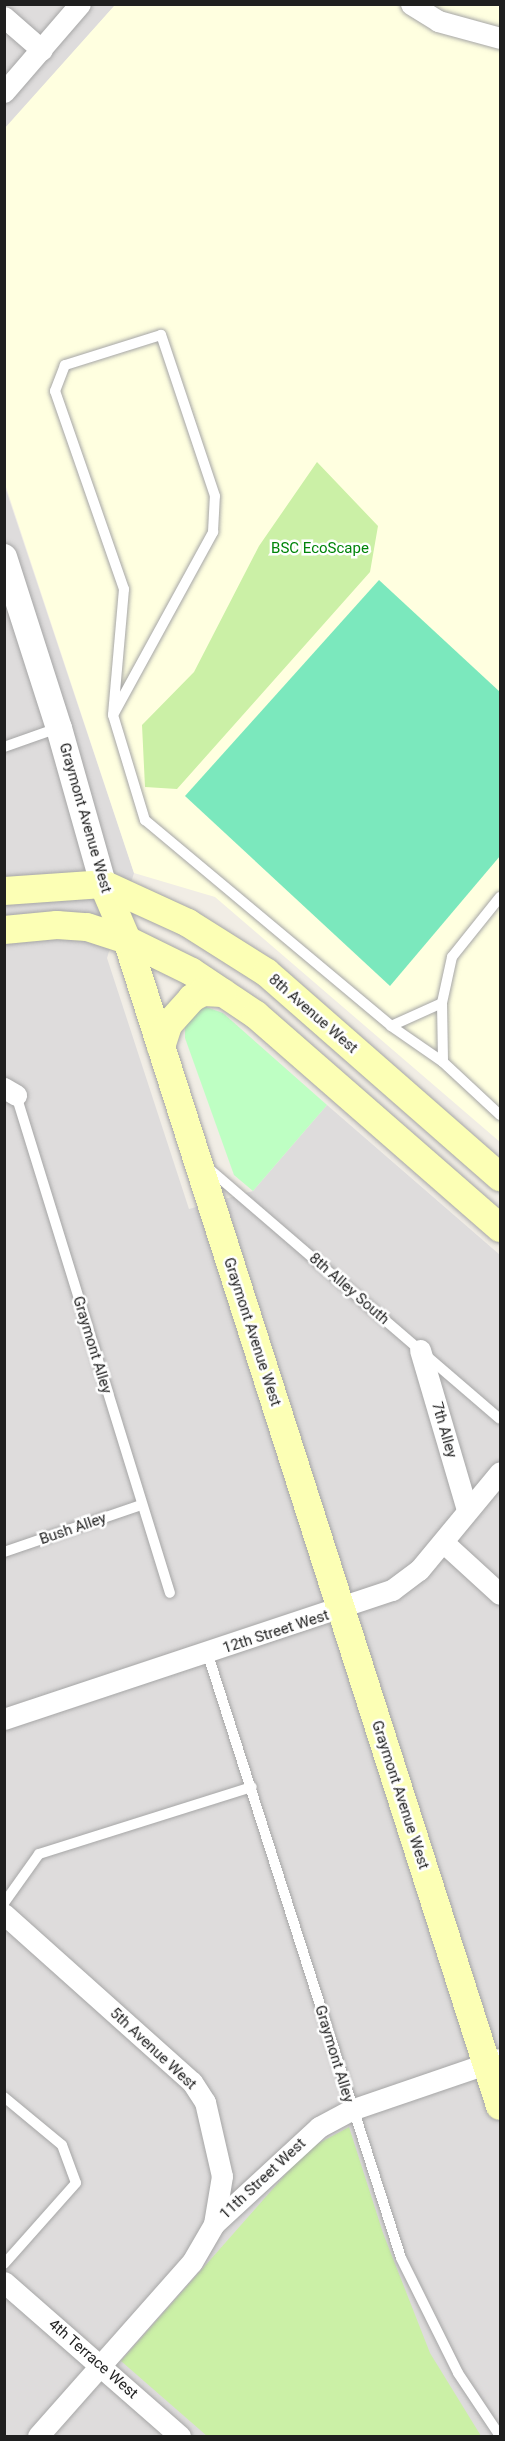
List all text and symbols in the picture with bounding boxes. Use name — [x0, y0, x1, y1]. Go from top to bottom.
park label: BSC EcoScape — [271, 540, 369, 558]
street label: Graymont Avenue West — [55, 741, 115, 895]
street label: 8th Avenue West — [265, 971, 361, 1057]
street label: 8th Alley South — [305, 1249, 393, 1329]
street label: Graymont Avenue West — [219, 1255, 285, 1409]
street label: Graymont Alley — [69, 1294, 115, 1396]
street label: 7th Alley — [427, 1400, 461, 1460]
street label: Bush Alley — [37, 1509, 109, 1549]
street label: 12th Street West — [221, 1606, 331, 1658]
street label: Graymont Avenue West — [367, 1718, 433, 1872]
street label: Graymont Alley — [311, 2003, 357, 2105]
street label: 5th Avenue West — [106, 2004, 200, 2094]
street label: 11th Street West — [216, 2135, 310, 2223]
street label: 4th Terrace West — [45, 2315, 141, 2403]

